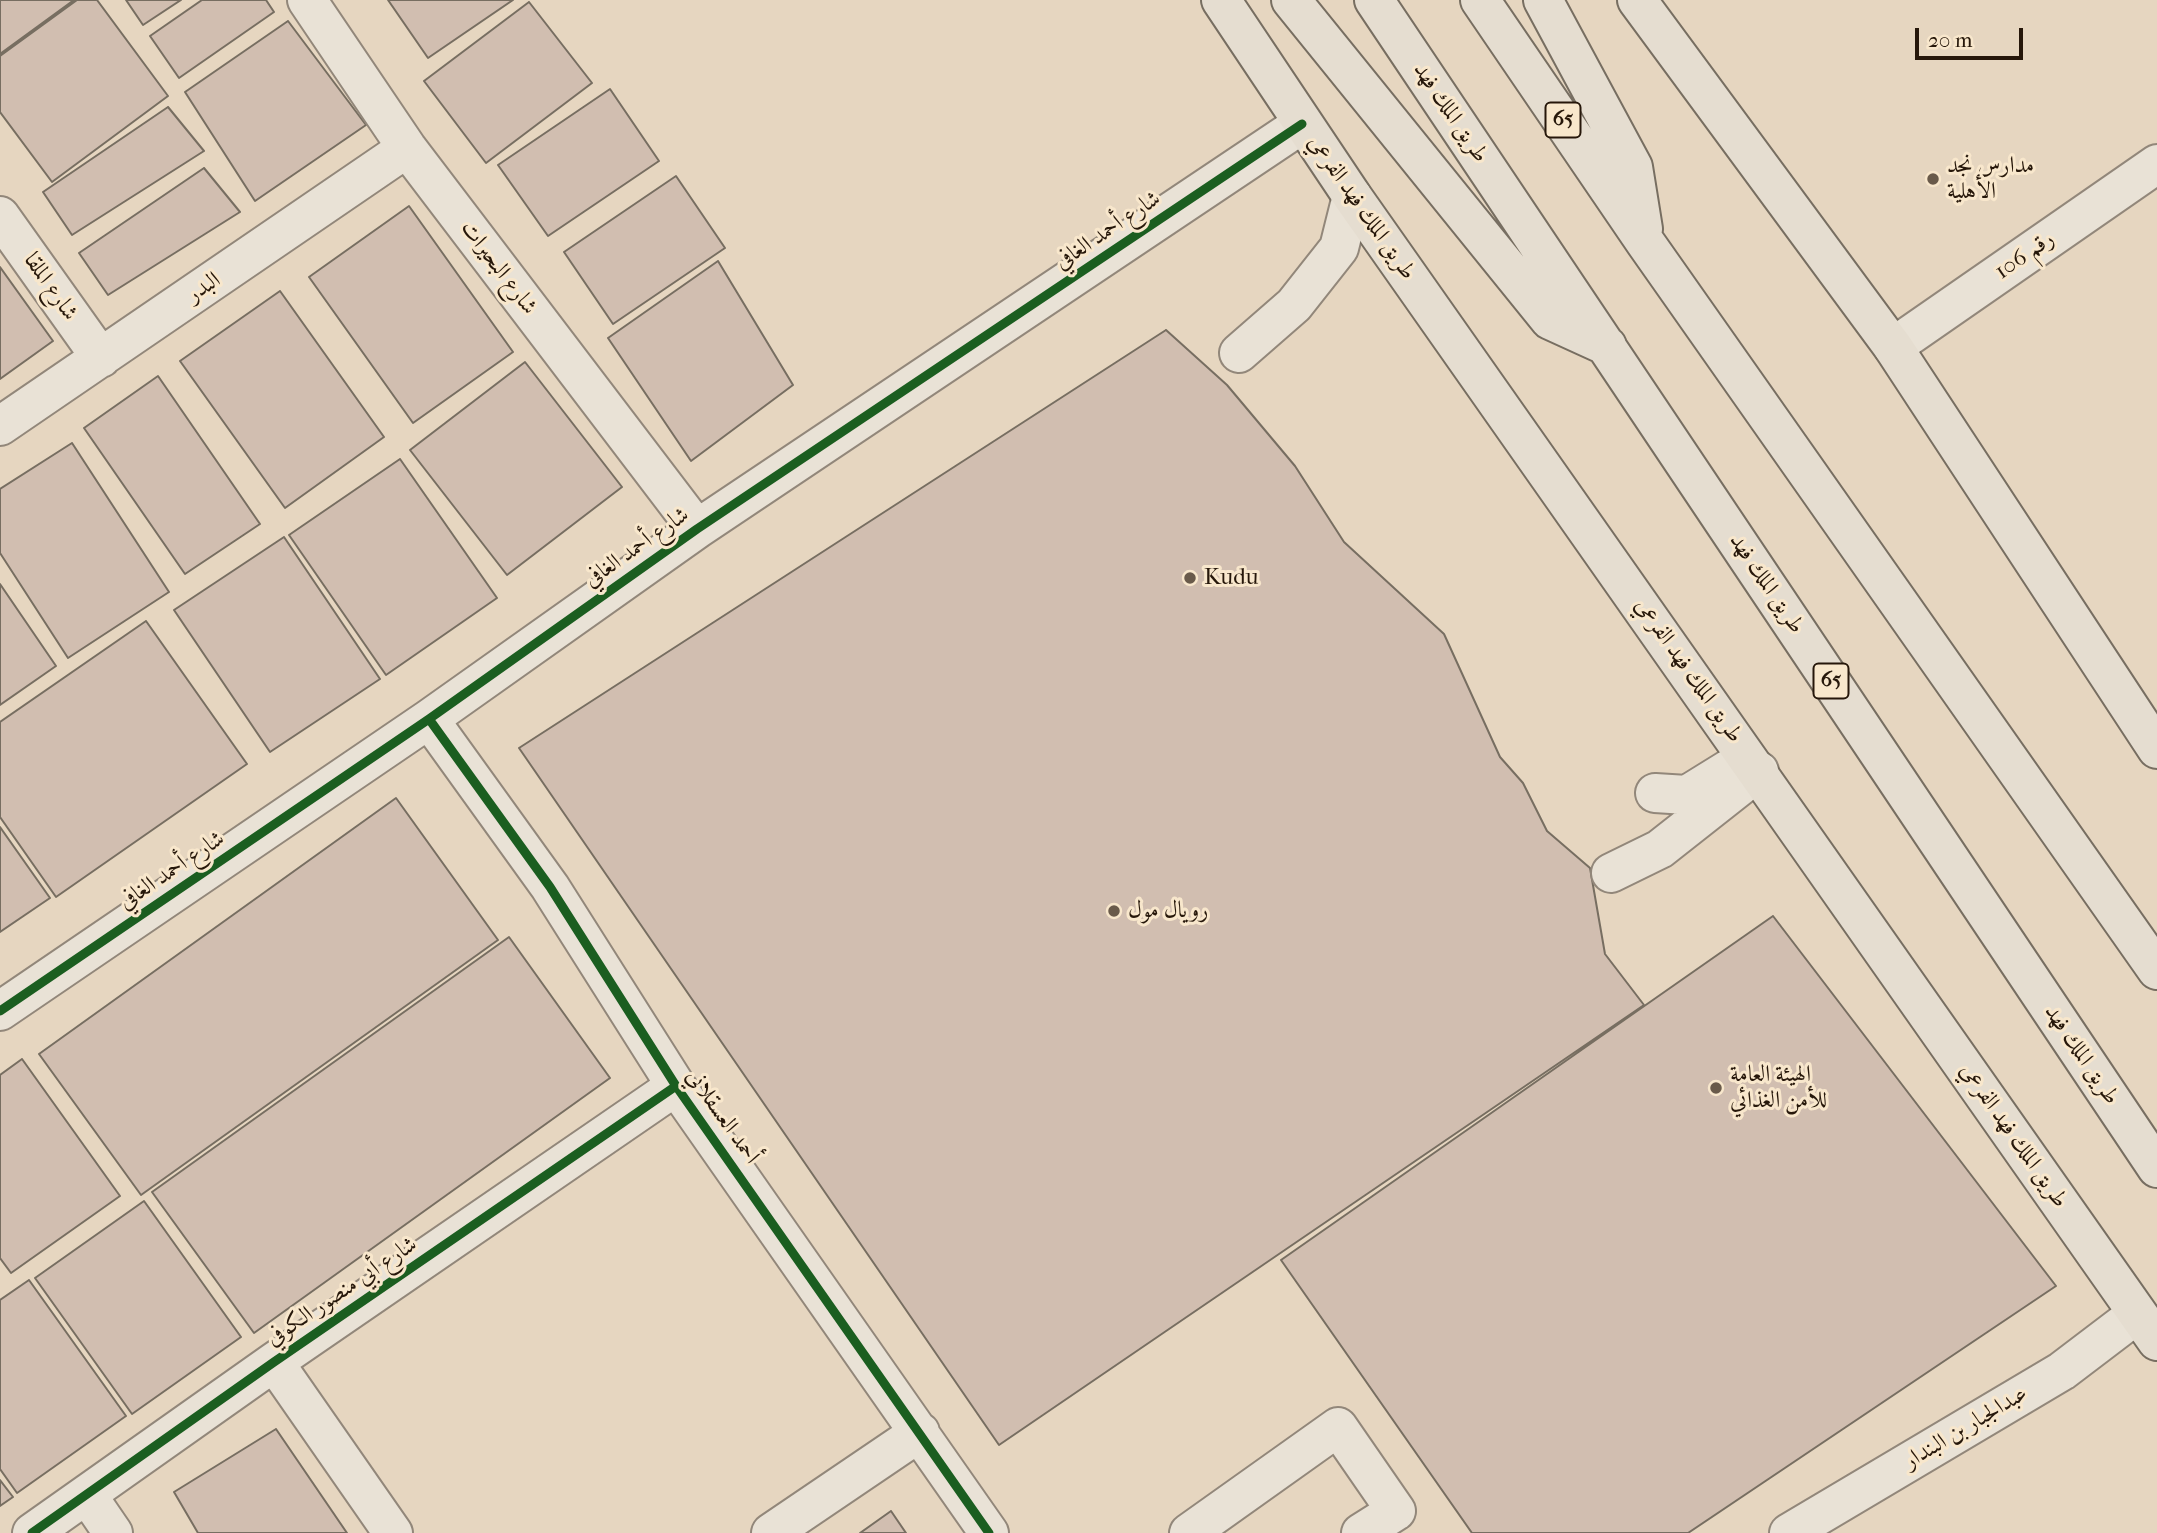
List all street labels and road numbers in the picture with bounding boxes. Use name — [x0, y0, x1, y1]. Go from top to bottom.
street label: طريق الملك فهد — [1406, 58, 1494, 168]
road number: 65 — [1546, 102, 1580, 138]
street label: طريق الملك فهد الفرعي — [1301, 130, 1421, 286]
street label: شارع أحمد الغافي — [1050, 185, 1166, 277]
street label: شارع البحيرات — [454, 215, 542, 321]
street label: رقم 106 — [1990, 226, 2060, 286]
street label: شارع الملقا — [17, 248, 83, 326]
street label: البدر — [182, 267, 226, 309]
street label: شارع أحمد الغافي — [579, 502, 695, 594]
street label: طريق الملك فهد — [1722, 529, 1810, 639]
street label: طريق الملك فهد الفرعي — [1628, 593, 1748, 749]
road number: 65 — [1814, 664, 1848, 698]
street label: شارع أحمد الغافي — [114, 825, 230, 917]
street label: طريق الملك فهد — [2037, 1000, 2125, 1110]
street label: طريق الملك فهد الفرعي — [1953, 1058, 2073, 1214]
street label: أحمد العسقلاني — [679, 1064, 765, 1170]
street label: شارع أبي منصور الكوفي — [261, 1231, 423, 1353]
street label: عبدالجبار بن البندار — [1899, 1380, 2033, 1476]

